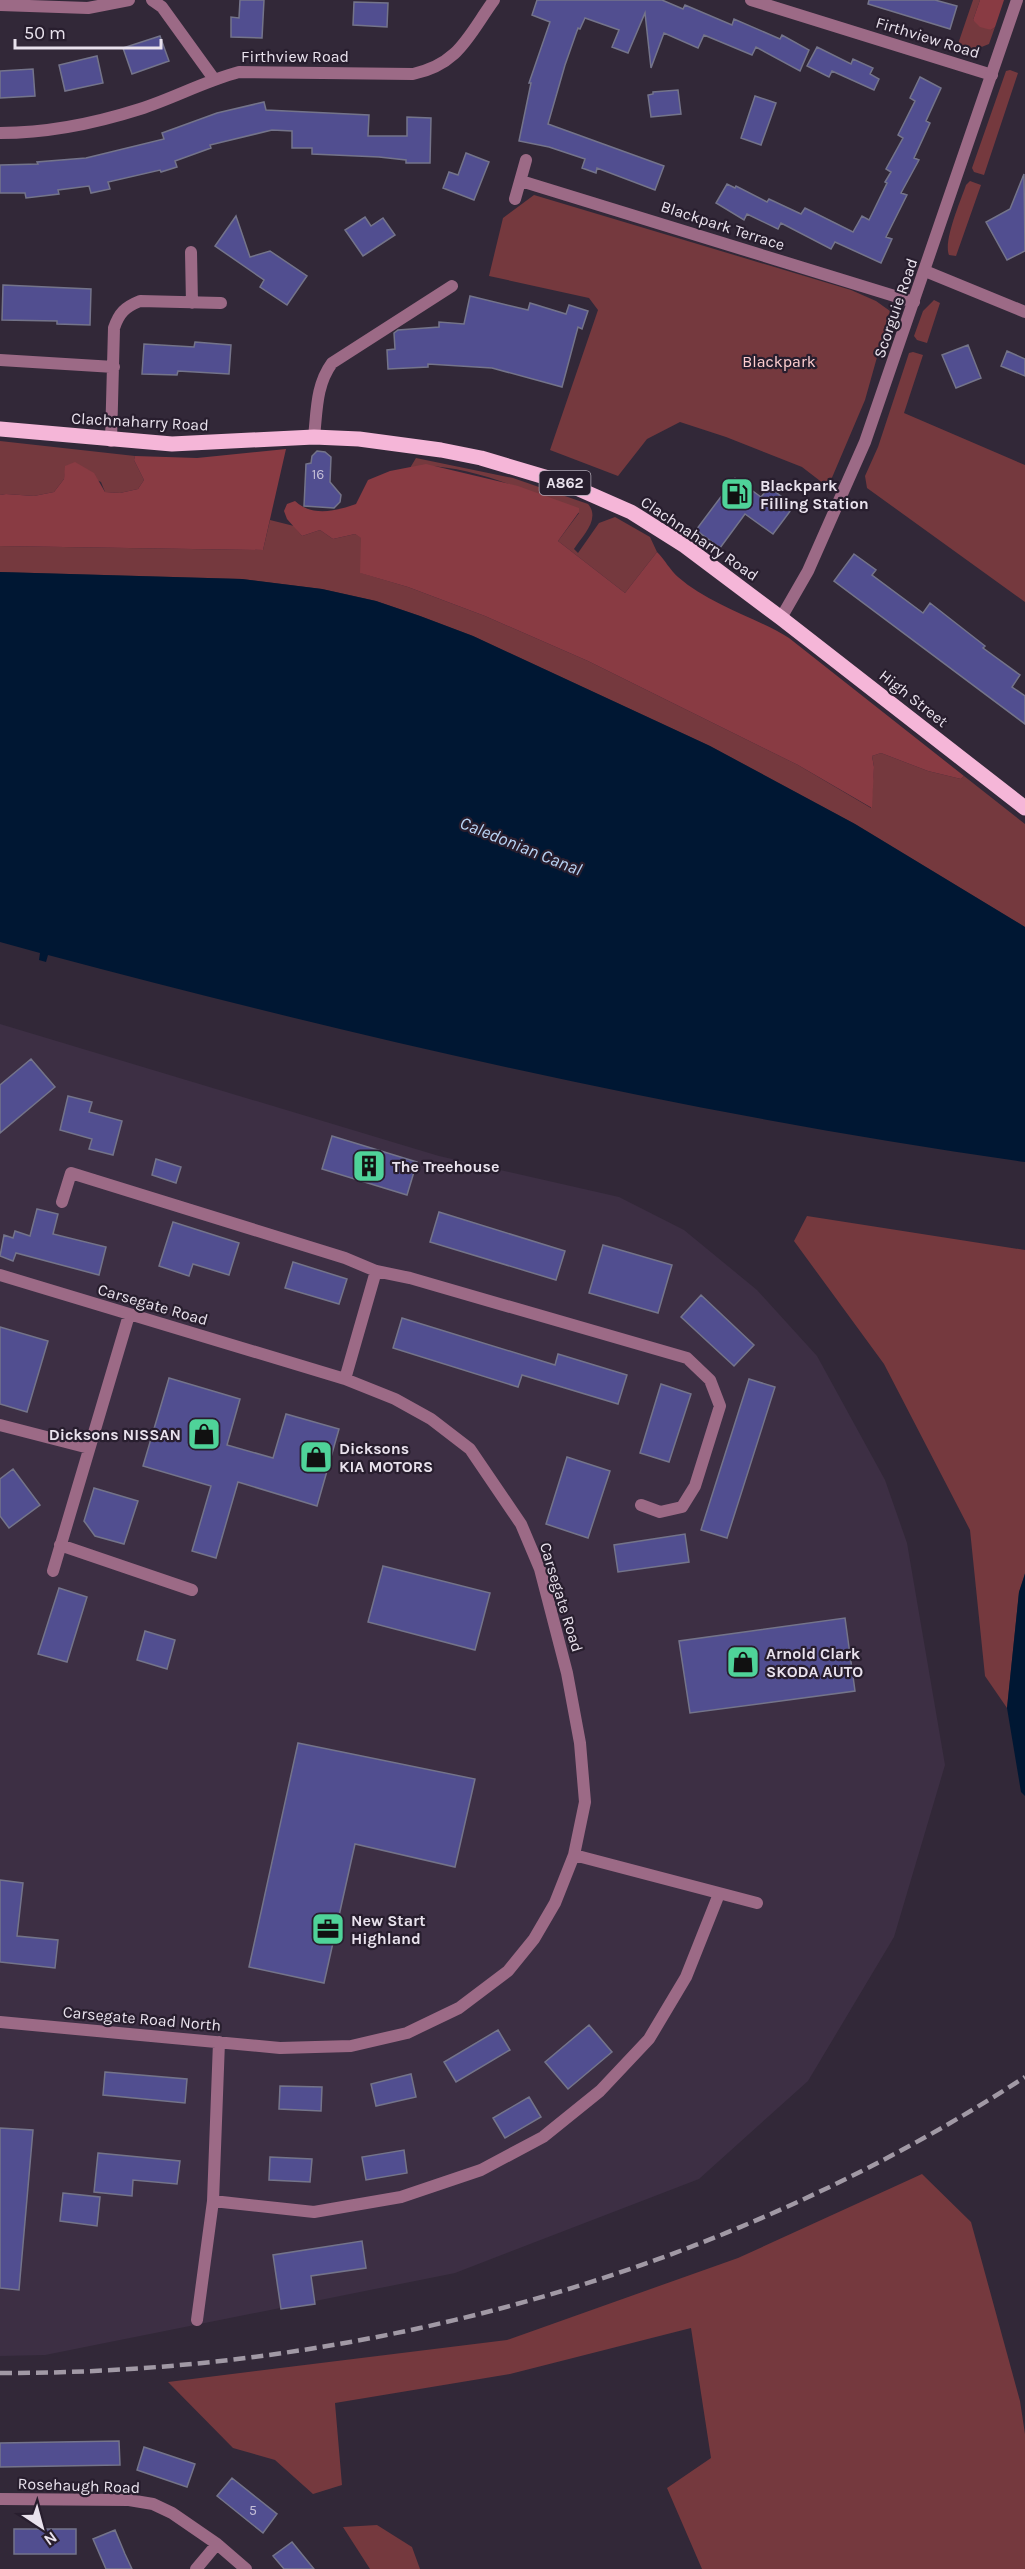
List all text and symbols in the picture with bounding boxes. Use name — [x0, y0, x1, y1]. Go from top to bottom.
scale bar — [15, 12, 160, 50]
street label: Firthview Road — [874, 13, 982, 62]
text: 50 m — [24, 22, 66, 44]
street label: Firthview Road — [241, 47, 349, 66]
street label: Blackpark Terrace — [658, 196, 787, 254]
street label: Scorguie Road — [869, 256, 921, 361]
park label: Blackpark — [742, 352, 816, 371]
street label: Clachnaharry Road — [71, 408, 209, 435]
house number: 16 — [312, 466, 324, 483]
road number: A862 — [540, 471, 590, 495]
fuel station icon: Blackpark Filling Station — [719, 476, 755, 512]
place label: Blackpark Filling Station — [760, 476, 869, 513]
street label: Clachnaharry Road — [637, 492, 762, 585]
street label: High Street — [876, 666, 952, 731]
water label: Caledonian Canal — [457, 811, 586, 881]
building icon: The Treehouse — [351, 1148, 387, 1184]
place label: The Treehouse — [392, 1157, 499, 1176]
street label: Carsegate Road — [96, 1280, 210, 1329]
shop icon: Dicksons NISSAN — [186, 1416, 222, 1452]
place label: Dicksons NISSAN — [49, 1425, 181, 1444]
shop icon: Dicksons KIA MOTORS — [298, 1439, 334, 1475]
place label: Dicksons KIA MOTORS — [339, 1439, 433, 1476]
street label: Carsegate Road — [536, 1540, 587, 1654]
shop icon: Arnold Clark SKODA AUTO — [725, 1644, 761, 1680]
place label: Arnold Clark SKODA AUTO — [766, 1644, 863, 1681]
office icon: New Start Highland — [310, 1911, 346, 1947]
place label: New Start Highland — [351, 1911, 426, 1948]
street label: Carsegate Road North — [62, 2002, 222, 2035]
street label: Rosehaugh Road — [17, 2474, 141, 2497]
north arrow — [12, 2497, 72, 2557]
house number: 5 — [249, 2502, 257, 2519]
text: N — [40, 2528, 61, 2550]

